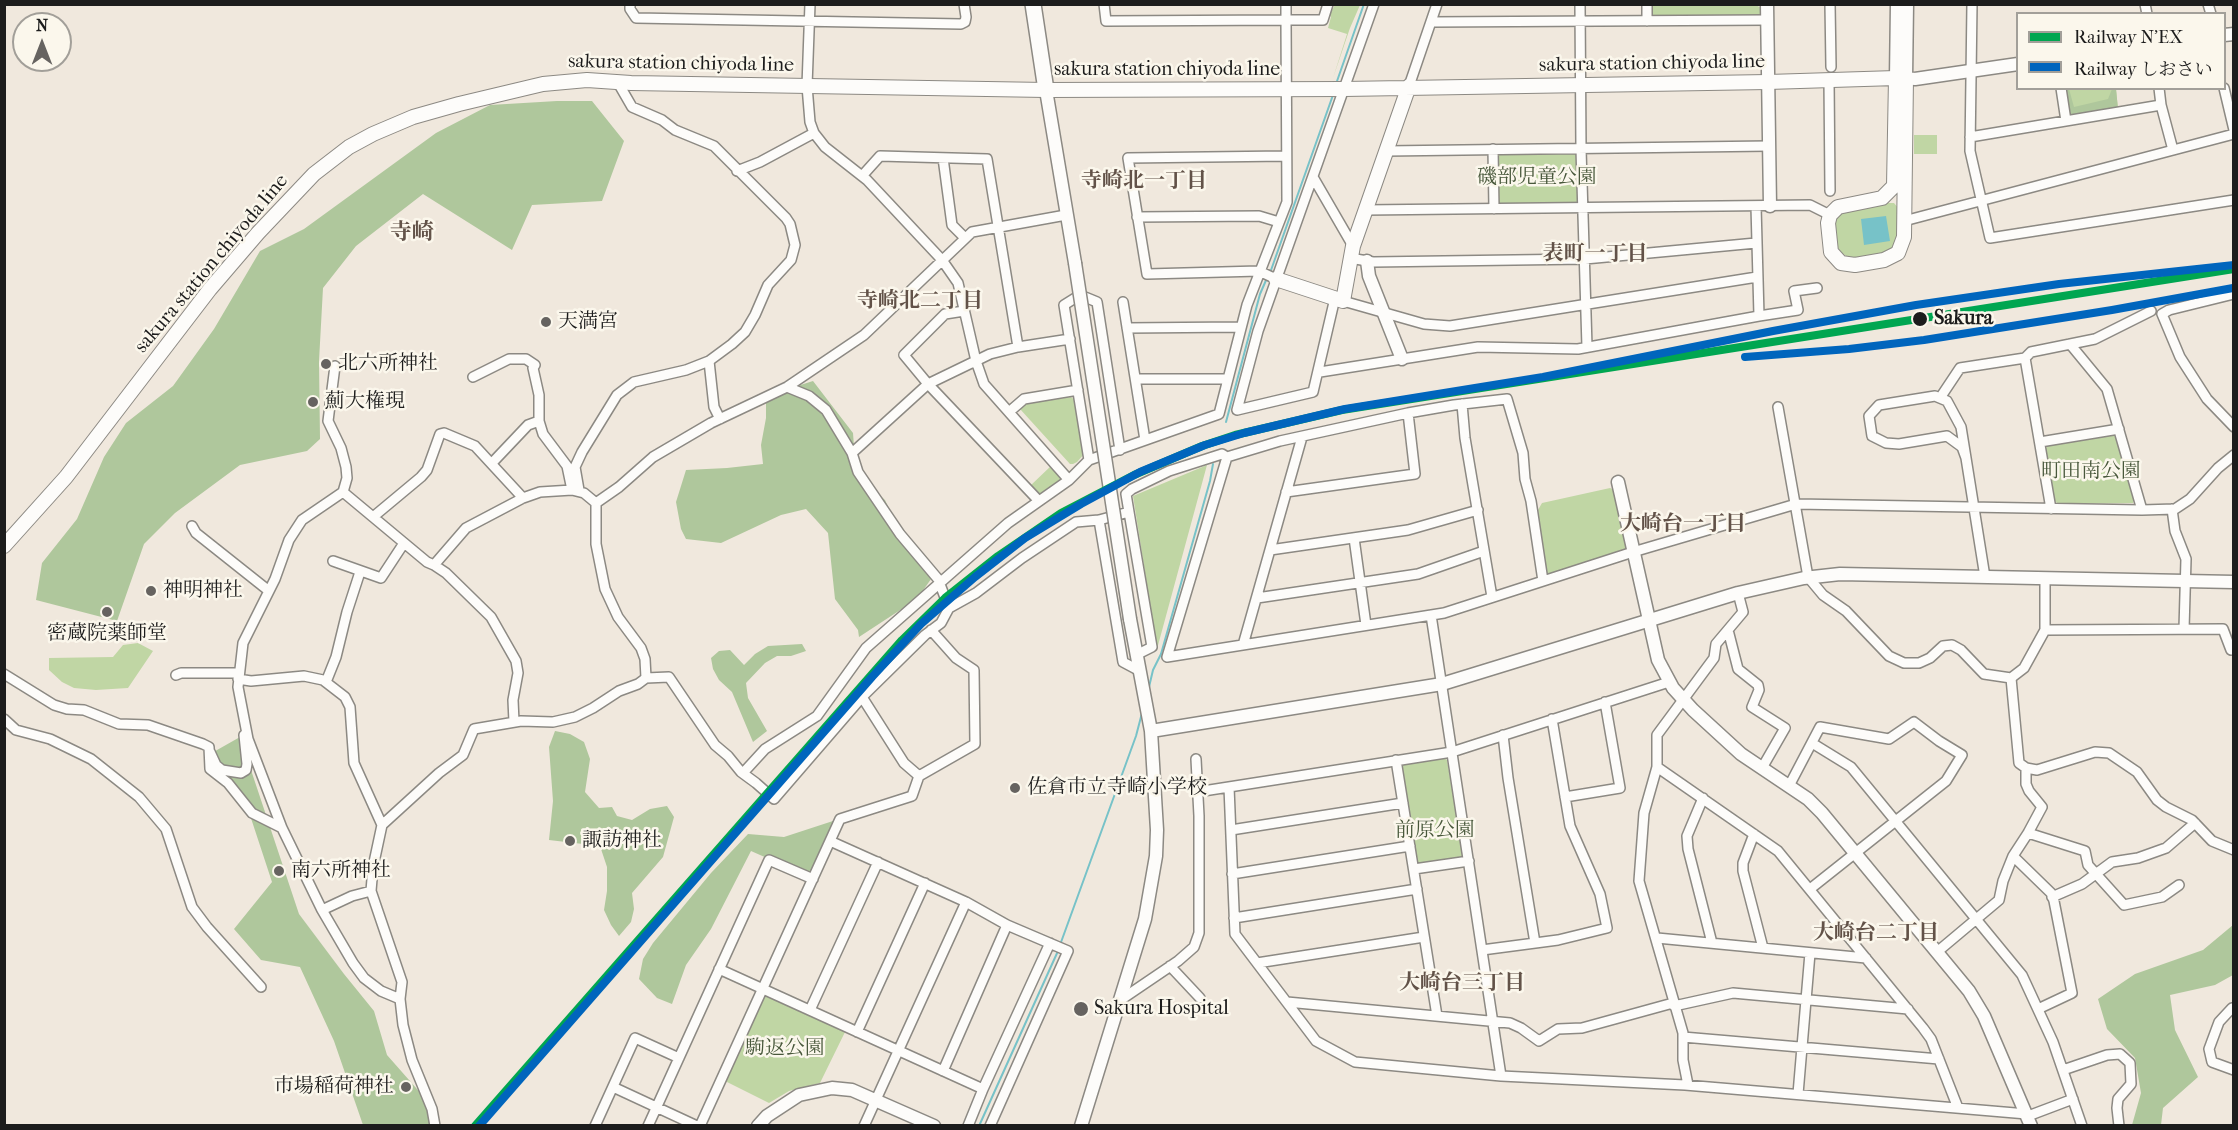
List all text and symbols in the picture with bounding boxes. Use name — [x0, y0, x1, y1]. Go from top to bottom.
north arrow — [12, 12, 72, 72]
legend — [2016, 12, 2226, 90]
text: N — [36, 16, 48, 35]
text: Railway N'EX — [2074, 27, 2183, 48]
street label: sakura station chiyoda line — [568, 50, 794, 78]
street label: sakura station chiyoda line — [1539, 50, 1765, 78]
street label: sakura station chiyoda line — [1054, 58, 1280, 82]
text: Railway しおさい — [2074, 59, 2212, 80]
park label: 磯部児童公園 — [1477, 166, 1597, 190]
district label: 寺崎北一丁目 — [1081, 169, 1207, 195]
street label: sakura station chiyoda line — [130, 170, 294, 358]
district label: 寺崎 — [390, 221, 434, 247]
district label: 表町一丁目 — [1543, 242, 1647, 268]
district label: 寺崎北二丁目 — [857, 289, 983, 315]
place label: Sakura — [1934, 307, 1993, 331]
place label: 天満宮 — [558, 310, 618, 334]
marker: Sakura — [1911, 310, 1929, 328]
marker: 天満宮 — [539, 315, 553, 329]
place label: 北六所神社 — [338, 352, 438, 376]
marker: 北六所神社 — [319, 357, 333, 371]
place label: 薊大権現 — [325, 390, 405, 414]
marker: 薊大権現 — [306, 395, 320, 409]
park label: 町田南公園 — [2041, 460, 2141, 484]
district label: 大崎台一丁目 — [1620, 512, 1746, 538]
place label: 神明神社 — [163, 579, 243, 603]
marker: 神明神社 — [144, 584, 158, 598]
marker: 密蔵院薬師堂 — [100, 605, 114, 619]
place label: 密蔵院薬師堂 — [47, 622, 167, 646]
place label: 佐倉市立寺崎小学校 — [1027, 776, 1207, 800]
marker: 佐倉市立寺崎小学校 — [1008, 781, 1022, 795]
park label: 前原公園 — [1395, 819, 1475, 843]
place label: 諏訪神社 — [582, 829, 662, 853]
marker: 諏訪神社 — [563, 834, 577, 848]
place label: 南六所神社 — [291, 859, 391, 883]
marker: 南六所神社 — [272, 864, 286, 878]
district label: 大崎台二丁目 — [1813, 921, 1939, 947]
district label: 大崎台三丁目 — [1399, 971, 1525, 997]
place label: Sakura Hospital — [1094, 997, 1229, 1021]
marker: Sakura Hospital — [1072, 1000, 1090, 1018]
park label: 駒返公園 — [745, 1037, 825, 1061]
place label: 市場稲荷神社 — [274, 1075, 394, 1099]
marker: 市場稲荷神社 — [399, 1080, 413, 1094]

